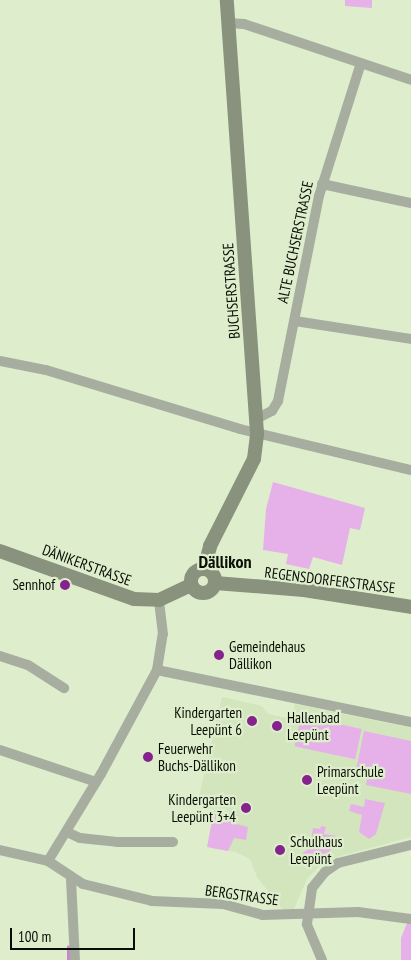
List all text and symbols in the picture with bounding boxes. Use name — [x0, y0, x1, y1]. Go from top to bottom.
street label: ALTE BUCHSERSTRASSE — [273, 179, 317, 305]
street label: BUCHSERSTRASSE — [219, 242, 243, 340]
street label: DÄNIKERSTRASSE — [40, 541, 134, 589]
district label: Dällikon — [198, 551, 252, 573]
street label: REGENSDORFERSTRASSE — [264, 563, 396, 597]
place label: Sennhof — [12, 576, 55, 594]
marker: Sennhof — [59, 579, 71, 591]
place label: Gemeindehaus Dällikon — [229, 637, 305, 672]
marker: Gemeindehaus Dällikon — [213, 649, 225, 661]
place label: Kindergarten Leepünt 6 — [174, 703, 242, 738]
place label: Hallenbad Leepünt — [287, 708, 340, 743]
marker: Kindergarten Leepünt 6 — [246, 715, 258, 727]
marker: Hallenbad Leepünt — [271, 720, 283, 732]
place label: Feuerwehr Buchs-Dällikon — [158, 739, 236, 774]
marker: Feuerwehr Buchs-Dällikon — [142, 751, 154, 763]
place label: Primarschule Leepünt — [317, 762, 384, 797]
marker: Primarschule Leepünt — [301, 774, 313, 786]
place label: Kindergarten Leepünt 3+4 — [168, 790, 236, 825]
marker: Kindergarten Leepünt 3+4 — [240, 802, 252, 814]
place label: Schulhaus Leepünt — [290, 832, 343, 867]
marker: Schulhaus Leepünt — [274, 844, 286, 856]
street label: BERGSTRASSE — [204, 881, 280, 909]
scale bar — [12, 918, 138, 950]
text: 100 m — [18, 927, 51, 946]

